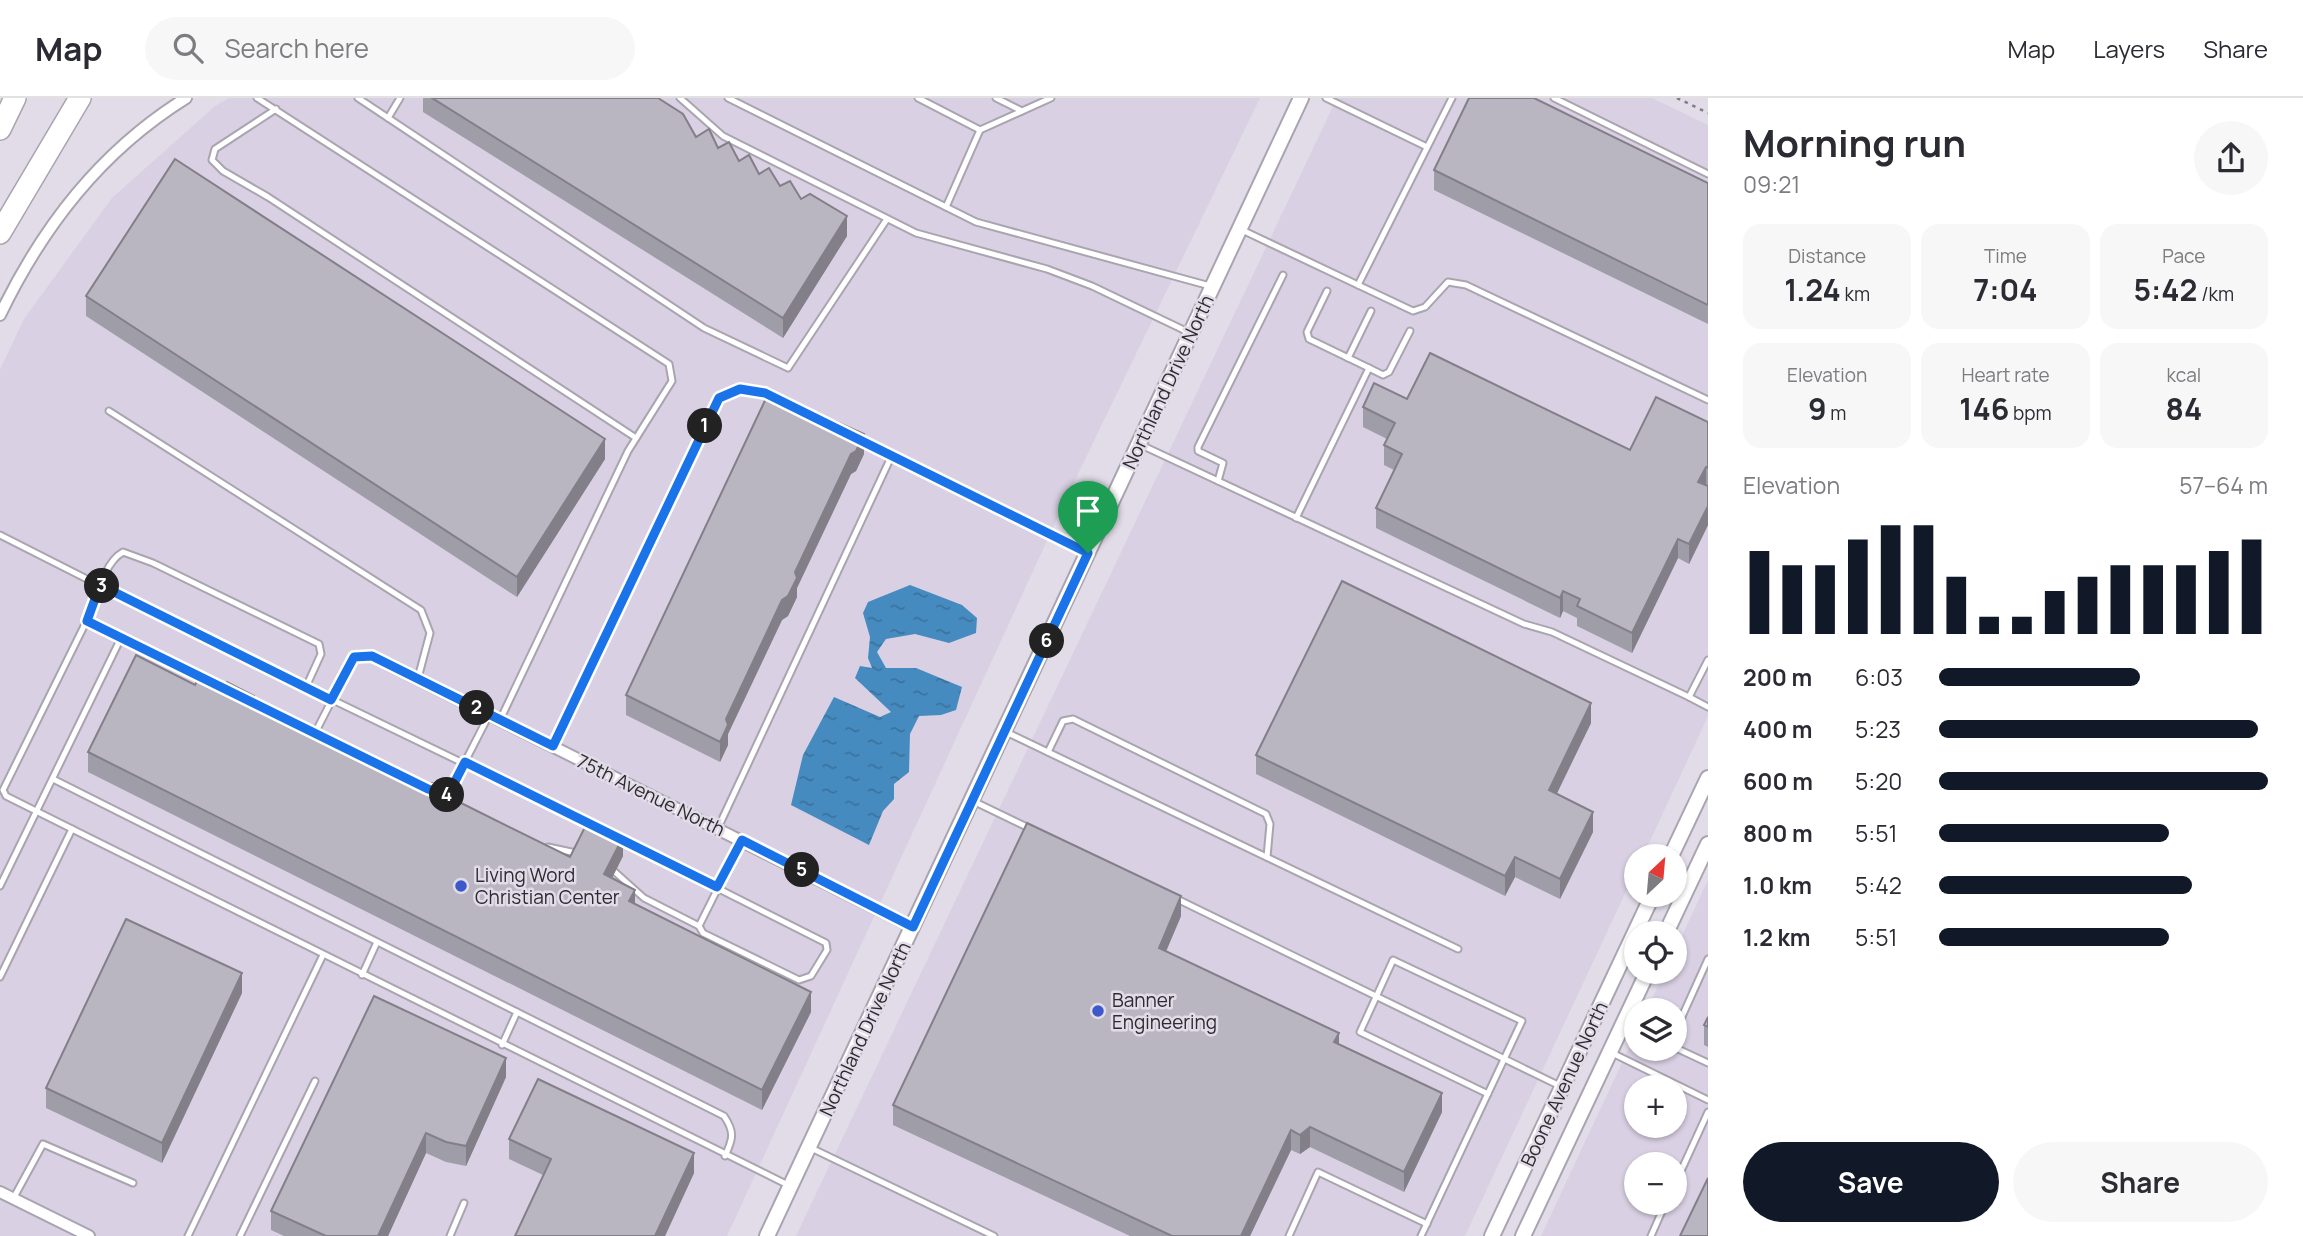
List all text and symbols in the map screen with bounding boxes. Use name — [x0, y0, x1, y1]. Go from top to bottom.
search box — [145, 17, 635, 80]
text: Map — [35, 26, 103, 71]
icon: search — [169, 29, 207, 67]
text: Search here — [225, 30, 369, 66]
text: Map — [2008, 32, 2055, 65]
text: Layers — [2093, 32, 2165, 65]
text: Share — [2203, 32, 2268, 65]
text: Morning run — [1743, 116, 1966, 168]
button: share — [2194, 121, 2268, 195]
text: 09:21 — [1743, 168, 1800, 200]
text: Distance — [1788, 243, 1866, 269]
text: Time — [1984, 243, 2027, 269]
text: Pace — [2162, 243, 2205, 269]
text: 1.24 — [1784, 269, 1841, 310]
text: 7:04 — [1973, 269, 2038, 310]
text: 5:42 — [2133, 269, 2197, 310]
text: km — [1841, 281, 1870, 307]
text: /km — [2197, 281, 2234, 307]
street label: Northland Drive North — [1116, 291, 1220, 473]
text: Elevation — [1787, 362, 1867, 388]
text: Heart rate — [1961, 362, 2050, 388]
text: kcal — [2166, 362, 2201, 388]
text: 9 — [1808, 388, 1827, 429]
text: 146 — [1959, 388, 2009, 429]
text: 84 — [2166, 388, 2202, 429]
text: m — [1827, 400, 1846, 426]
text: bpm — [2009, 400, 2052, 426]
pin: 1 — [688, 408, 722, 444]
text: 1 — [700, 412, 709, 438]
text: Elevation — [1743, 469, 1840, 501]
text: 57–64 m — [2179, 469, 2268, 501]
pin — [1058, 481, 1118, 553]
icon: arrive — [1069, 492, 1107, 530]
pin: 3 — [84, 568, 119, 603]
text: 3 — [96, 572, 107, 598]
pin: 6 — [1030, 624, 1064, 658]
text: 6 — [1041, 627, 1052, 653]
text: 200 m — [1743, 661, 1812, 693]
text: 6:03 — [1855, 661, 1903, 693]
pin: 2 — [460, 690, 494, 726]
text: 2 — [471, 694, 482, 720]
text: 400 m — [1743, 713, 1813, 745]
text: 5:23 — [1855, 713, 1901, 745]
street label: 75th Avenue North — [572, 748, 730, 842]
text: 600 m — [1743, 765, 1813, 797]
text: 5:20 — [1855, 765, 1902, 797]
pin: 4 — [430, 778, 464, 812]
text: 4 — [441, 781, 452, 807]
text: 800 m — [1743, 817, 1813, 849]
text: 5:51 — [1855, 817, 1897, 849]
north arrow — [1624, 844, 1687, 906]
map controls — [1624, 844, 1687, 1215]
pin: 5 — [784, 852, 820, 888]
text: 5 — [796, 856, 807, 882]
place label: Living Word Christian Center — [475, 862, 620, 910]
text: 1.0 km — [1743, 869, 1812, 901]
text: 5:42 — [1855, 869, 1902, 901]
marker: Living Word Christian Center — [453, 878, 469, 894]
button: locate — [1624, 921, 1687, 984]
text: 1.2 km — [1743, 921, 1810, 953]
text: 5:51 — [1855, 921, 1897, 953]
street label: Northland Drive North — [813, 938, 917, 1120]
place label: Banner Engineering — [1112, 987, 1217, 1035]
street label: Boone Avenue North — [1514, 997, 1614, 1171]
button: layers — [1624, 998, 1687, 1061]
marker: Banner Engineering — [1090, 1003, 1106, 1019]
button: + — [1624, 1075, 1687, 1138]
button: Save — [1743, 1142, 1999, 1222]
button: Share — [2013, 1142, 2268, 1222]
button: − — [1624, 1152, 1687, 1215]

